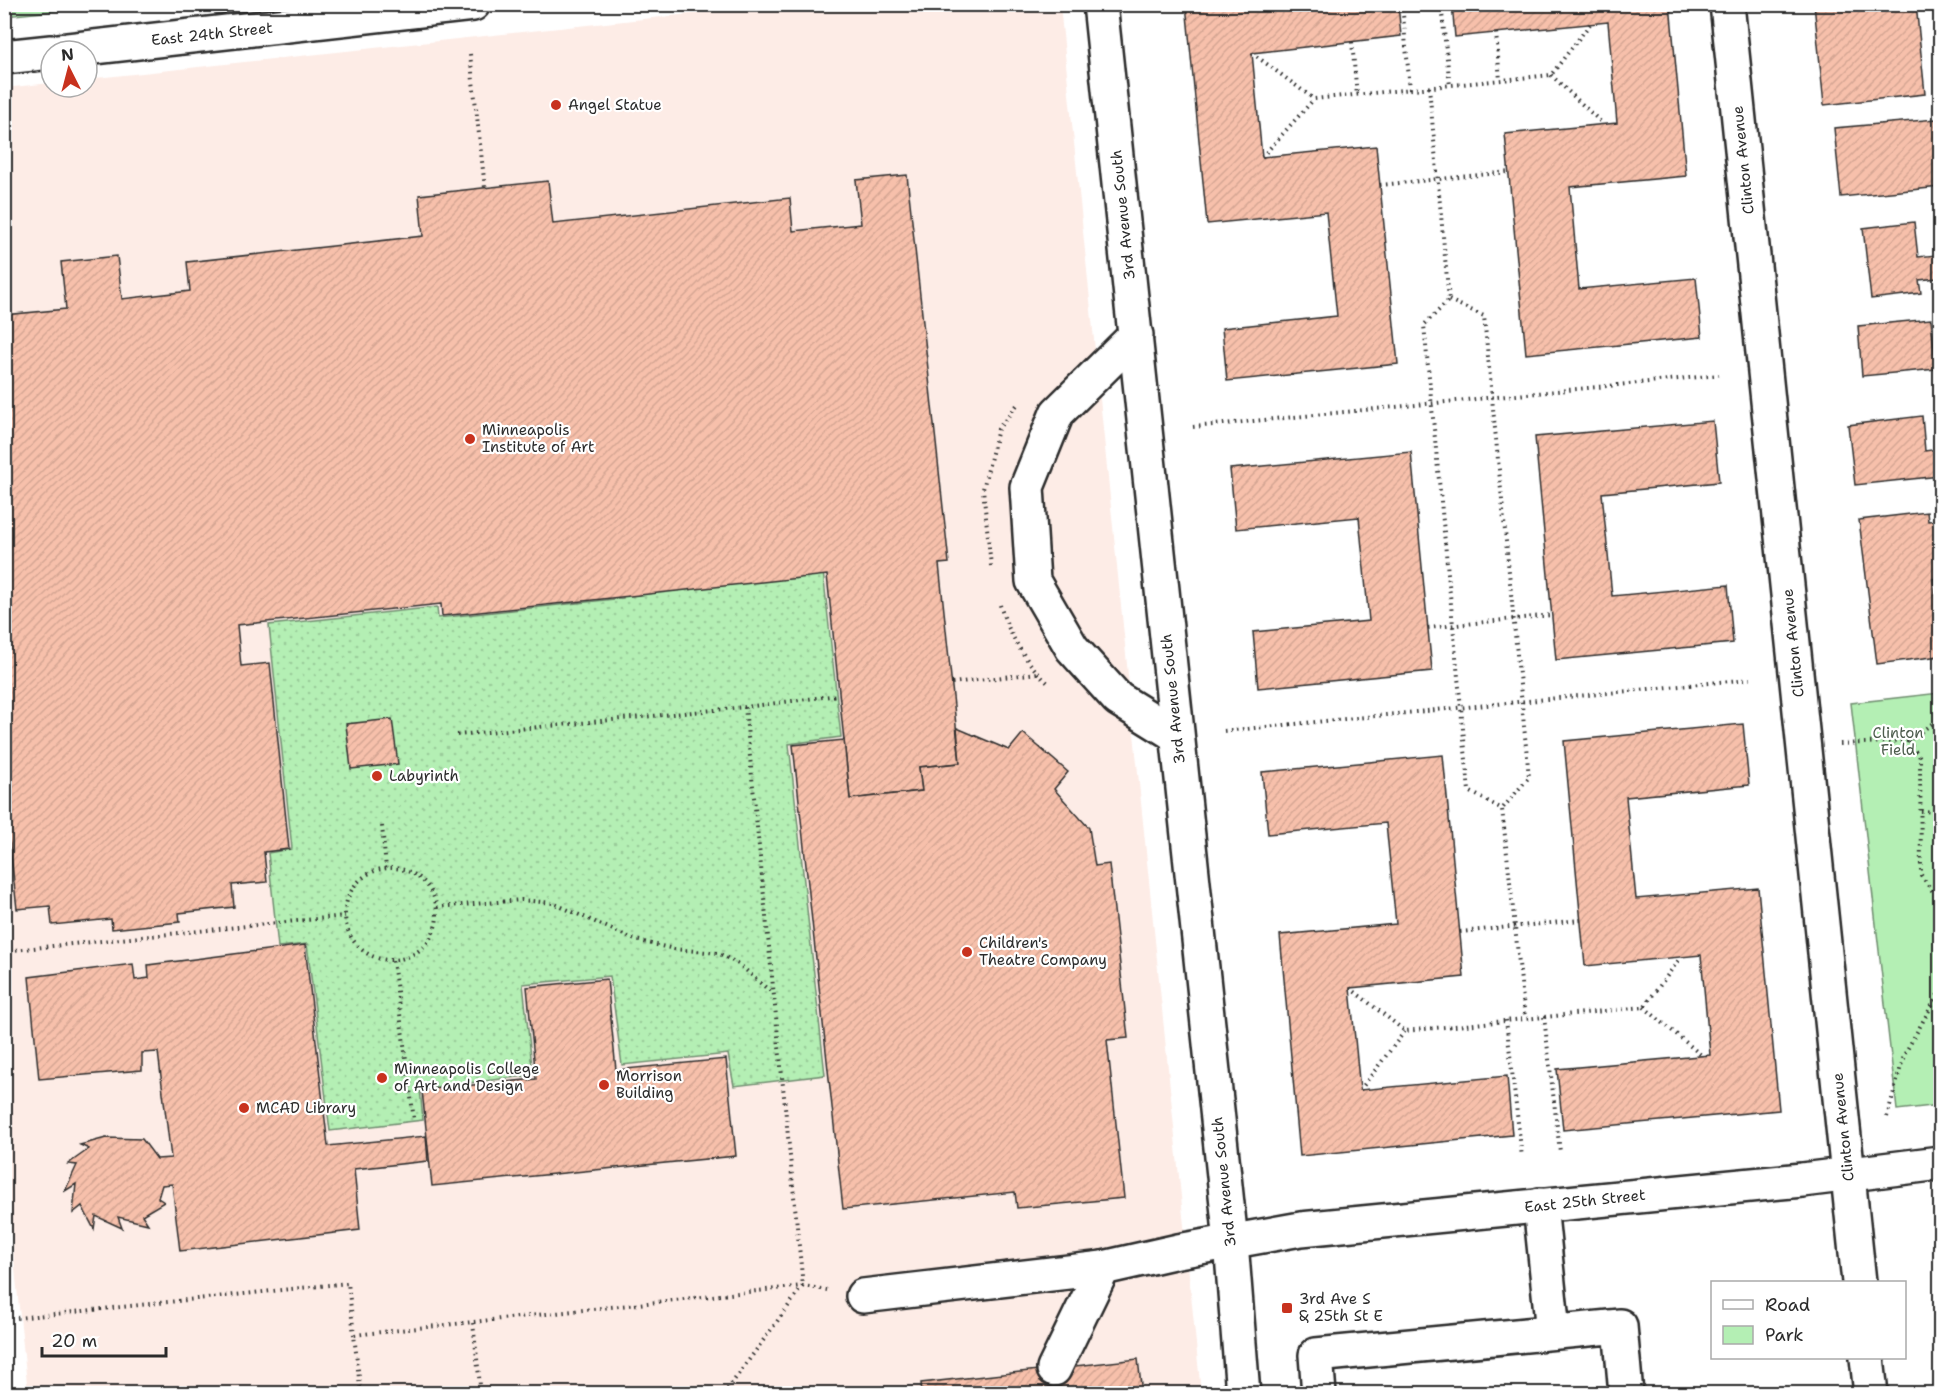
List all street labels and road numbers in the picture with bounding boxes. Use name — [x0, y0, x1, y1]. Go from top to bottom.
street label: East 24th Street — [150, 18, 274, 50]
street label: Clinton Avenue — [1727, 105, 1759, 215]
street label: 3rd Avenue South — [1106, 149, 1140, 281]
street label: Clinton Avenue — [1777, 588, 1809, 698]
street label: 3rd Avenue South — [1156, 633, 1190, 765]
street label: Clinton Avenue — [1827, 1072, 1859, 1182]
street label: 3rd Avenue South — [1207, 1116, 1241, 1248]
street label: East 25th Street — [1524, 1185, 1646, 1217]

